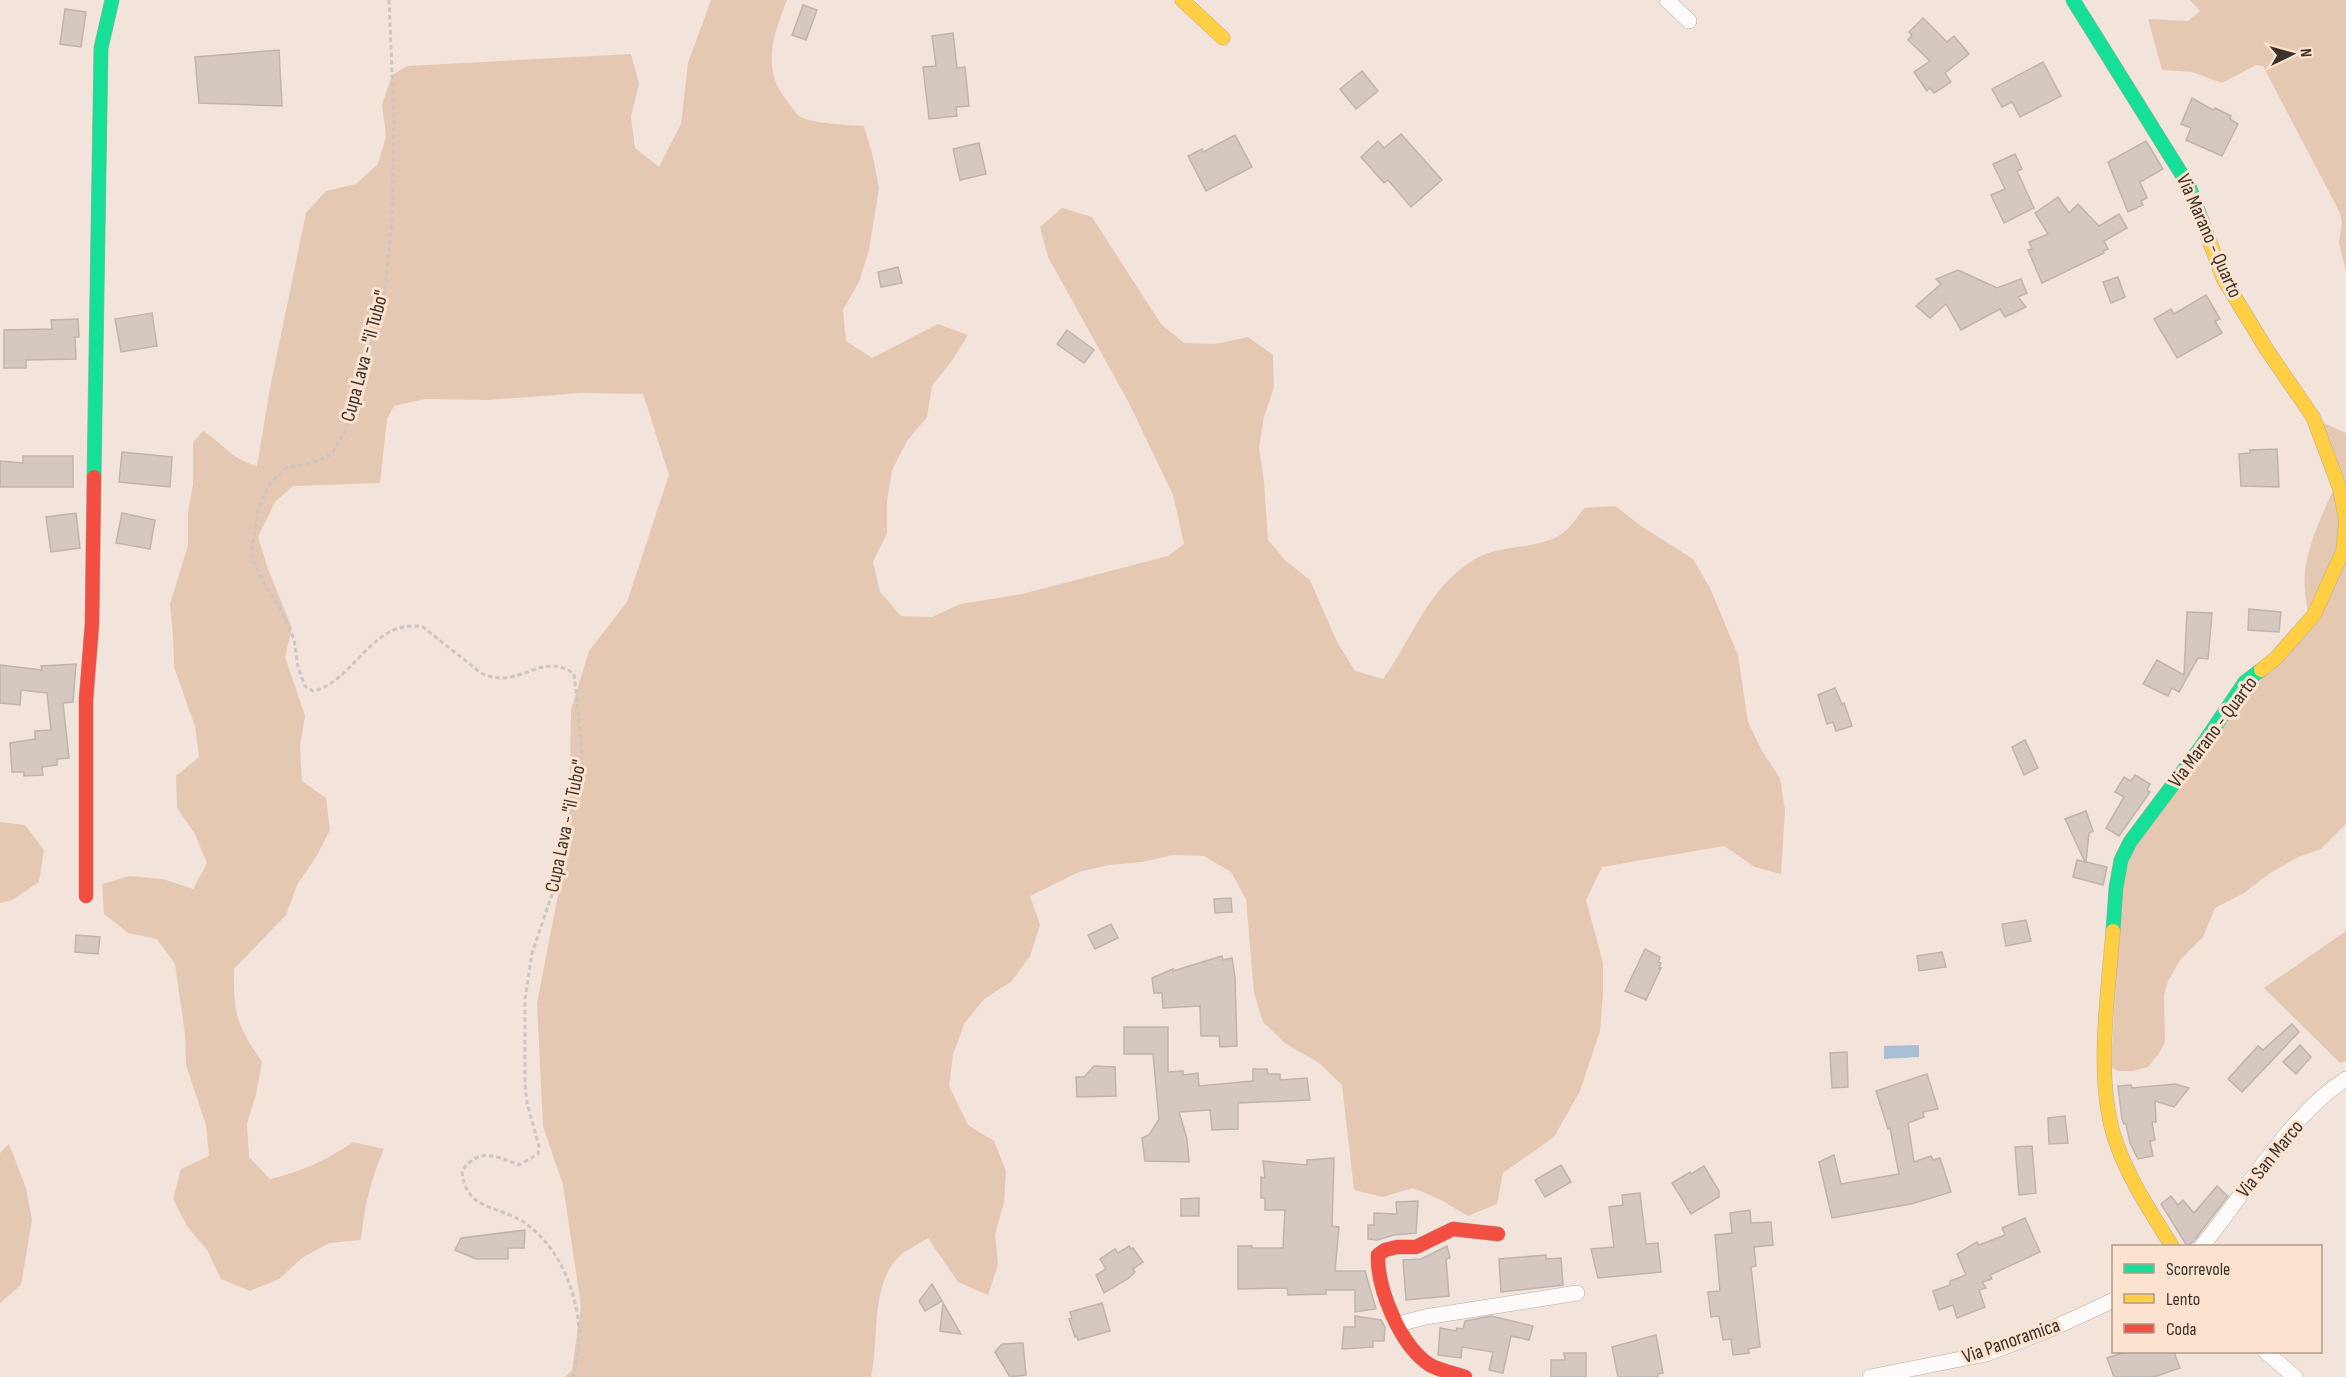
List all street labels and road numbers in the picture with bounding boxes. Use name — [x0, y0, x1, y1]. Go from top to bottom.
street label: Via Marano - Quarto — [2171, 170, 2247, 302]
street label: Cupa Lava - "il Tubo" — [336, 288, 394, 424]
street label: Via Marano - Quarto — [2163, 672, 2263, 792]
street label: Cupa Lava - "il Tubo" — [540, 758, 592, 894]
street label: Via San Marco — [2231, 1115, 2309, 1203]
street label: Via Panoramica — [1959, 1313, 2063, 1369]

